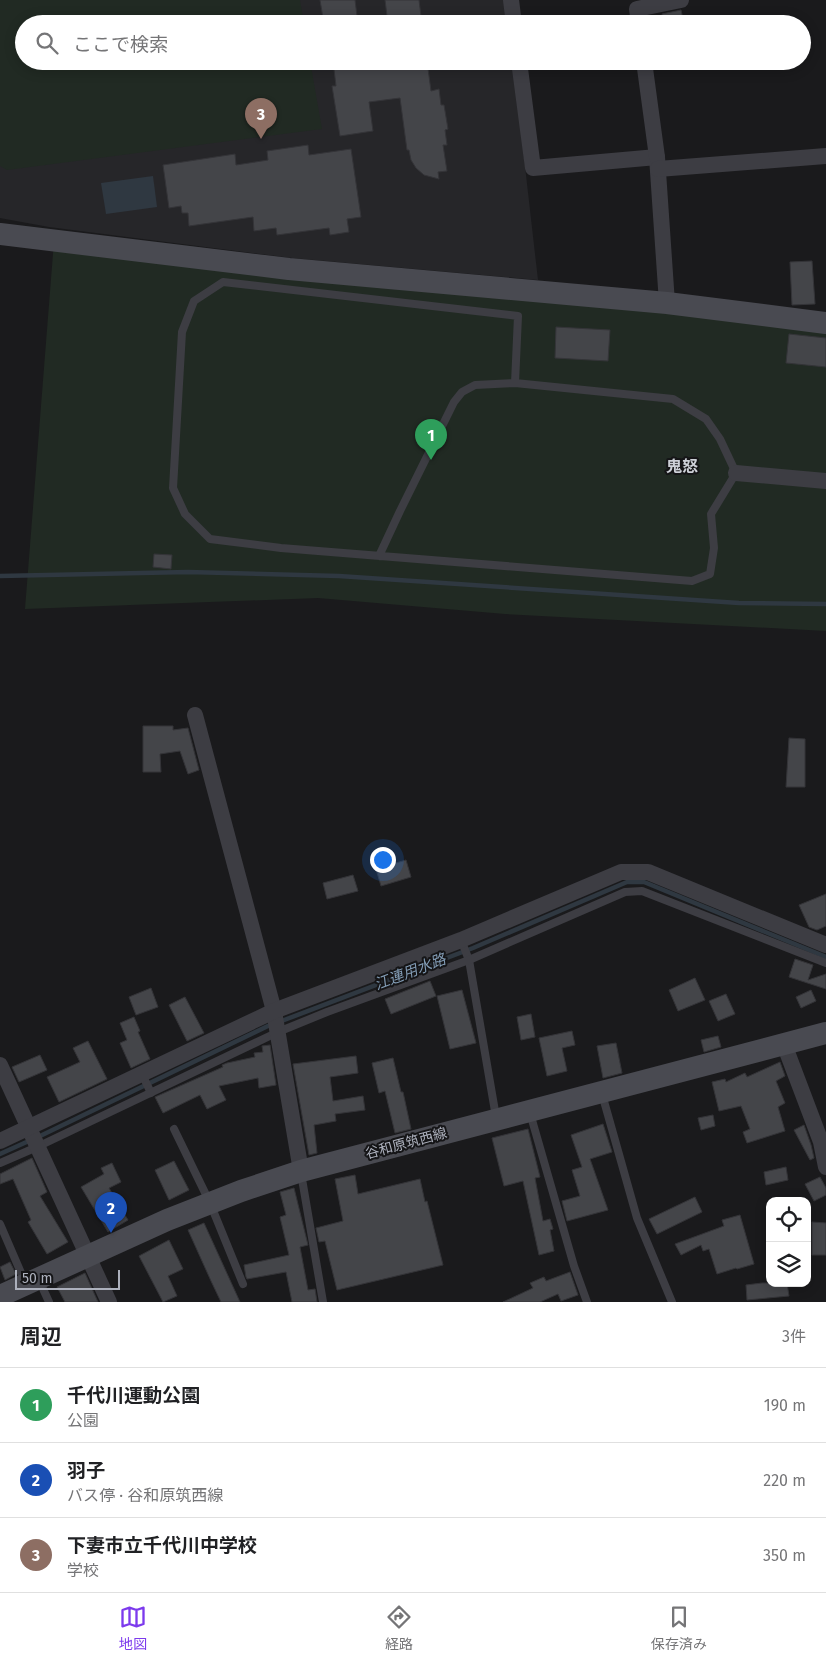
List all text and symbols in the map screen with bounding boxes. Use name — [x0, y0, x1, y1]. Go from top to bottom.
search box — [15, 15, 811, 70]
icon: search — [33, 29, 61, 57]
text: ここで検索 — [73, 33, 168, 56]
pin: 3 — [245, 98, 277, 139]
pin: 1 — [415, 419, 447, 460]
district label: 鬼怒 — [666, 457, 698, 476]
your location — [370, 847, 396, 873]
water label: 江連用水路 — [372, 949, 450, 994]
street label: 谷和原筑西線 — [363, 1124, 449, 1163]
pin: 2 — [95, 1192, 127, 1233]
map controls — [766, 1197, 811, 1287]
button: locate — [766, 1197, 811, 1242]
button: layers — [766, 1242, 811, 1287]
scale bar — [15, 1267, 120, 1290]
text: 50 m — [22, 1270, 53, 1287]
text: 周辺 — [20, 1324, 62, 1350]
text: 3件 — [782, 1327, 806, 1346]
text: 千代川運動公園 — [67, 1384, 200, 1407]
text: 1 — [32, 1396, 40, 1415]
text: 190 m — [764, 1396, 806, 1415]
text: 公園 — [67, 1411, 99, 1430]
text: 羽子 — [67, 1459, 105, 1482]
text: 2 — [32, 1471, 40, 1490]
text: 220 m — [763, 1471, 806, 1490]
text: バス停 · 谷和原筑西線 — [67, 1486, 223, 1505]
text: 下妻市立千代川中学校 — [67, 1534, 257, 1557]
text: 3 — [32, 1546, 40, 1565]
text: 350 m — [763, 1546, 806, 1565]
text: 学校 — [67, 1561, 99, 1580]
tab: 地図 — [119, 1603, 147, 1653]
tab: 経路 — [385, 1603, 413, 1653]
tab: 保存済み — [651, 1603, 707, 1653]

